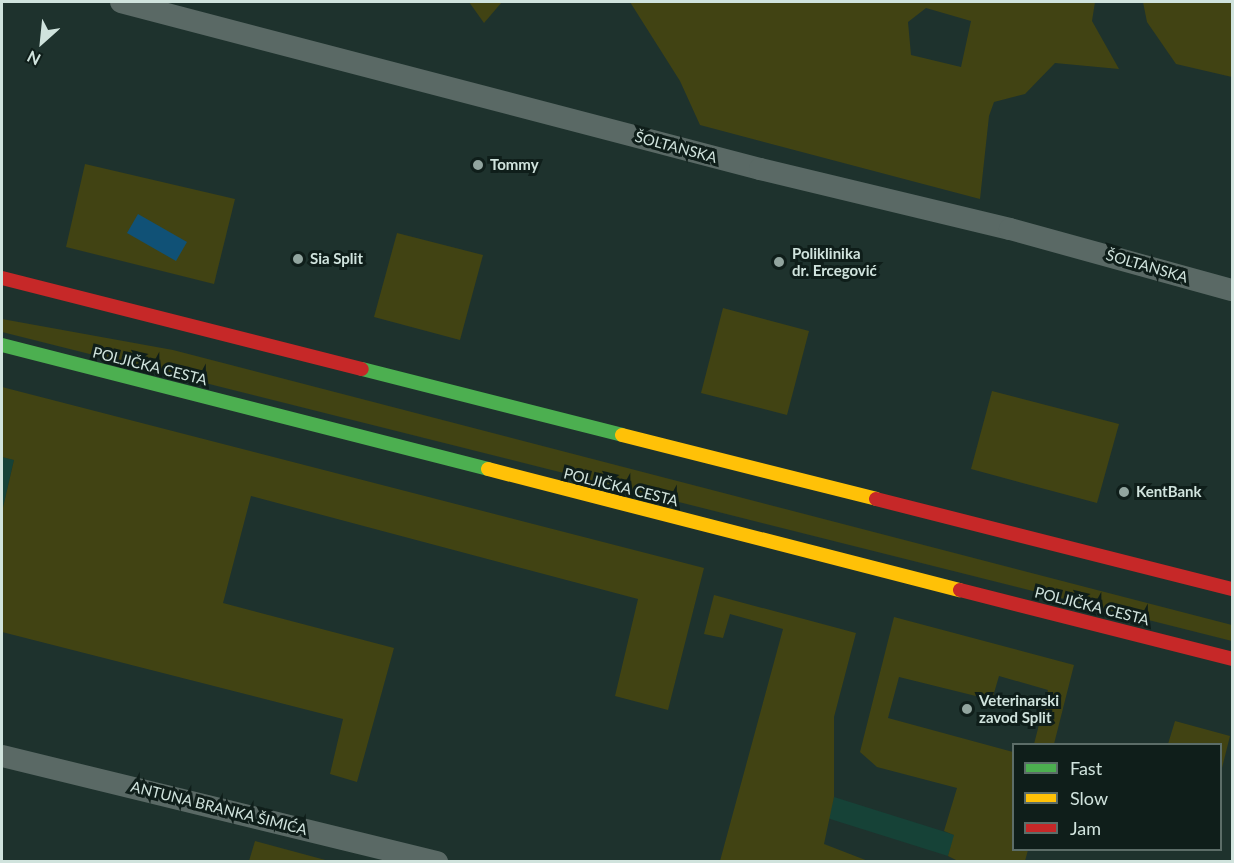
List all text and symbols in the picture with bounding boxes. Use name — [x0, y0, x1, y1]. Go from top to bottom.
north arrow — [12, 12, 72, 72]
text: N — [24, 47, 43, 70]
street label: ŠOLTANSKA — [633, 127, 719, 167]
place label: Tommy — [490, 156, 539, 174]
marker: Tommy — [471, 158, 485, 172]
place label: Poliklinika dr. Ercegović — [792, 244, 877, 279]
street label: ŠOLTANSKA — [1104, 246, 1190, 286]
place label: Sia Split — [310, 250, 363, 268]
marker: Sia Split — [291, 252, 305, 266]
marker: Poliklinika dr. Ercegović — [770, 253, 788, 271]
street label: POLJIČKA CESTA — [91, 343, 209, 389]
street label: POLJIČKA CESTA — [562, 464, 680, 510]
place label: KentBank — [1136, 483, 1202, 501]
marker: KentBank — [1117, 485, 1131, 499]
street label: POLJIČKA CESTA — [1033, 583, 1151, 629]
place label: Veterinarski zavod Split — [979, 691, 1059, 726]
marker: Veterinarski zavod Split — [960, 702, 974, 716]
legend — [1012, 743, 1222, 851]
text: Fast — [1070, 757, 1102, 779]
street label: ANTUNA BRANKA ŠIMIĆA — [128, 777, 310, 839]
text: Slow — [1070, 787, 1108, 809]
text: Jam — [1070, 817, 1101, 839]

